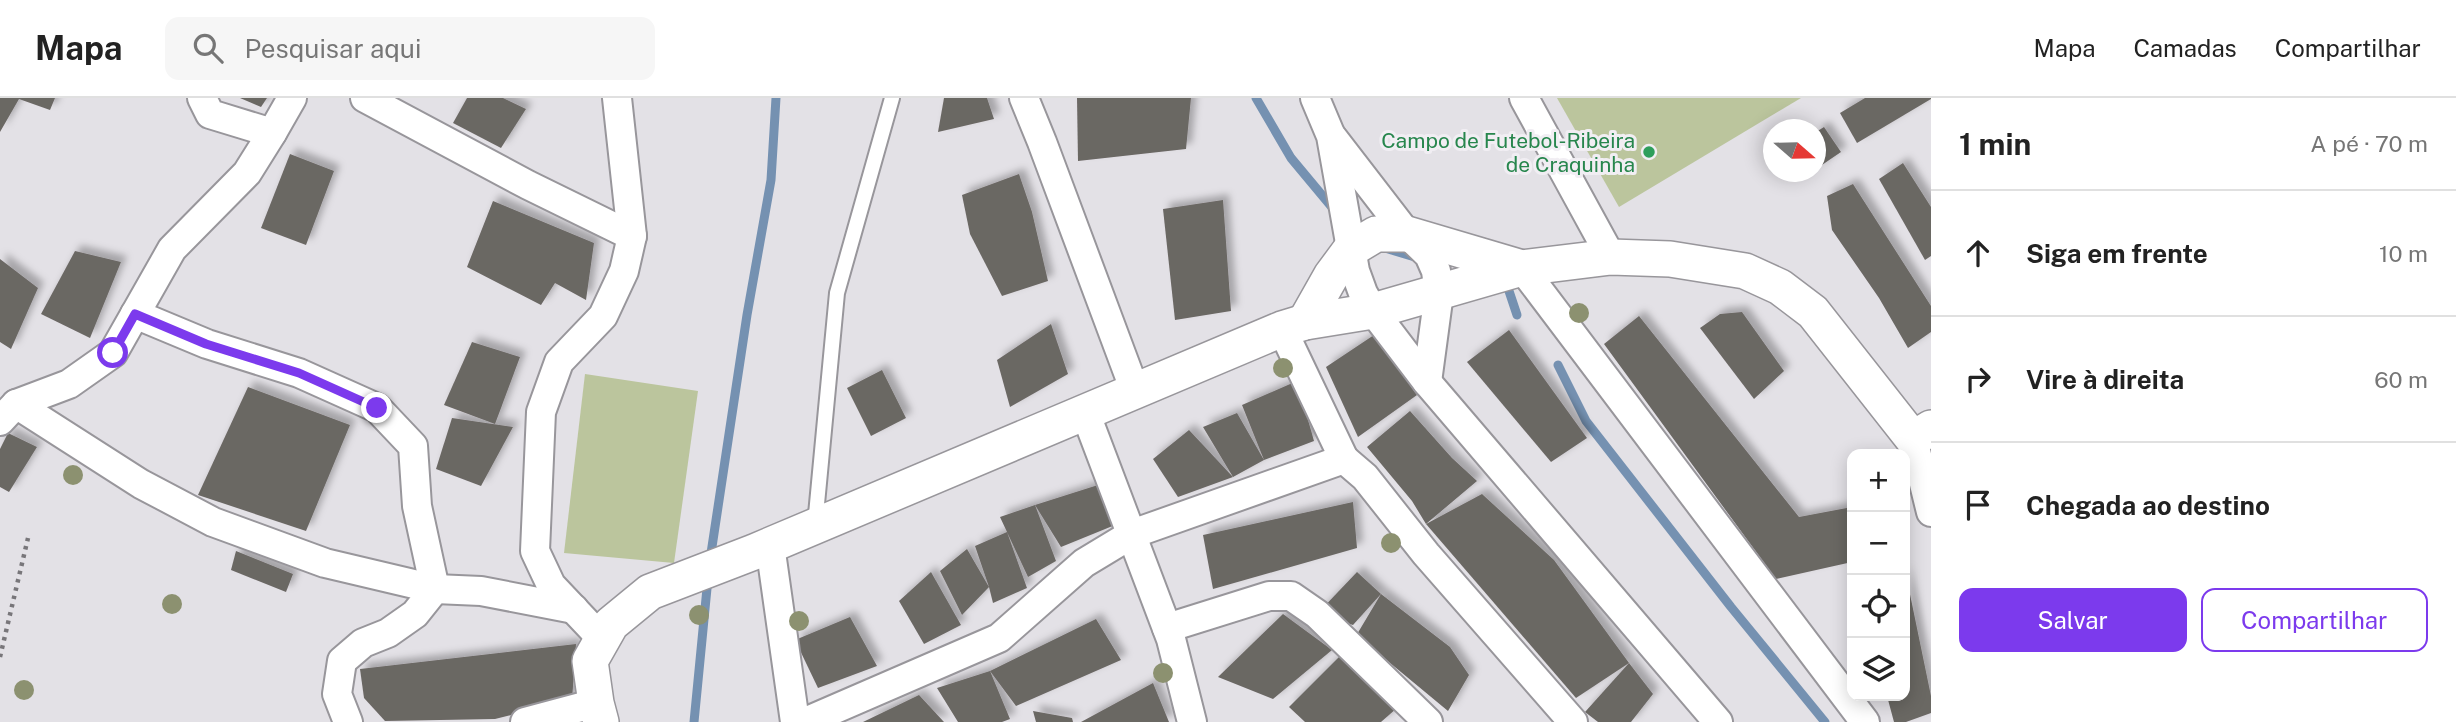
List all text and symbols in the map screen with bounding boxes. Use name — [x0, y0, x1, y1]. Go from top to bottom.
search box — [165, 17, 655, 80]
text: Mapa — [35, 29, 123, 67]
icon: search — [189, 29, 227, 67]
text: Pesquisar aqui — [245, 33, 421, 64]
text: Mapa — [2034, 34, 2095, 62]
text: Camadas — [2133, 34, 2237, 62]
text: Compartilhar — [2275, 34, 2421, 62]
north arrow — [1763, 119, 1826, 182]
text: 1 min — [1959, 126, 2031, 162]
place label: Campo de Futebol-Ribeira de Craquinha — [1381, 128, 1635, 177]
text: A pé · 70 m — [2310, 130, 2428, 157]
marker: Campo de Futebol-Ribeira de Craquinha — [1641, 144, 1657, 160]
icon: ahead — [1959, 234, 1997, 272]
text: Siga em frente — [2026, 238, 2208, 269]
text: 10 m — [2379, 240, 2428, 267]
route start — [97, 337, 128, 368]
icon: right — [1959, 360, 1997, 398]
text: Vire à direita — [2026, 364, 2184, 395]
text: 60 m — [2374, 366, 2428, 393]
route end — [361, 392, 392, 423]
map controls — [1847, 449, 1910, 701]
button: + — [1847, 449, 1910, 512]
icon: arrive — [1959, 486, 1997, 524]
text: Chegada ao destino — [2026, 490, 2270, 521]
button: − — [1847, 512, 1910, 575]
button: locate — [1847, 575, 1910, 638]
button: Salvar — [1959, 588, 2187, 652]
button: Compartilhar — [2201, 588, 2428, 652]
button: layers — [1847, 638, 1910, 701]

